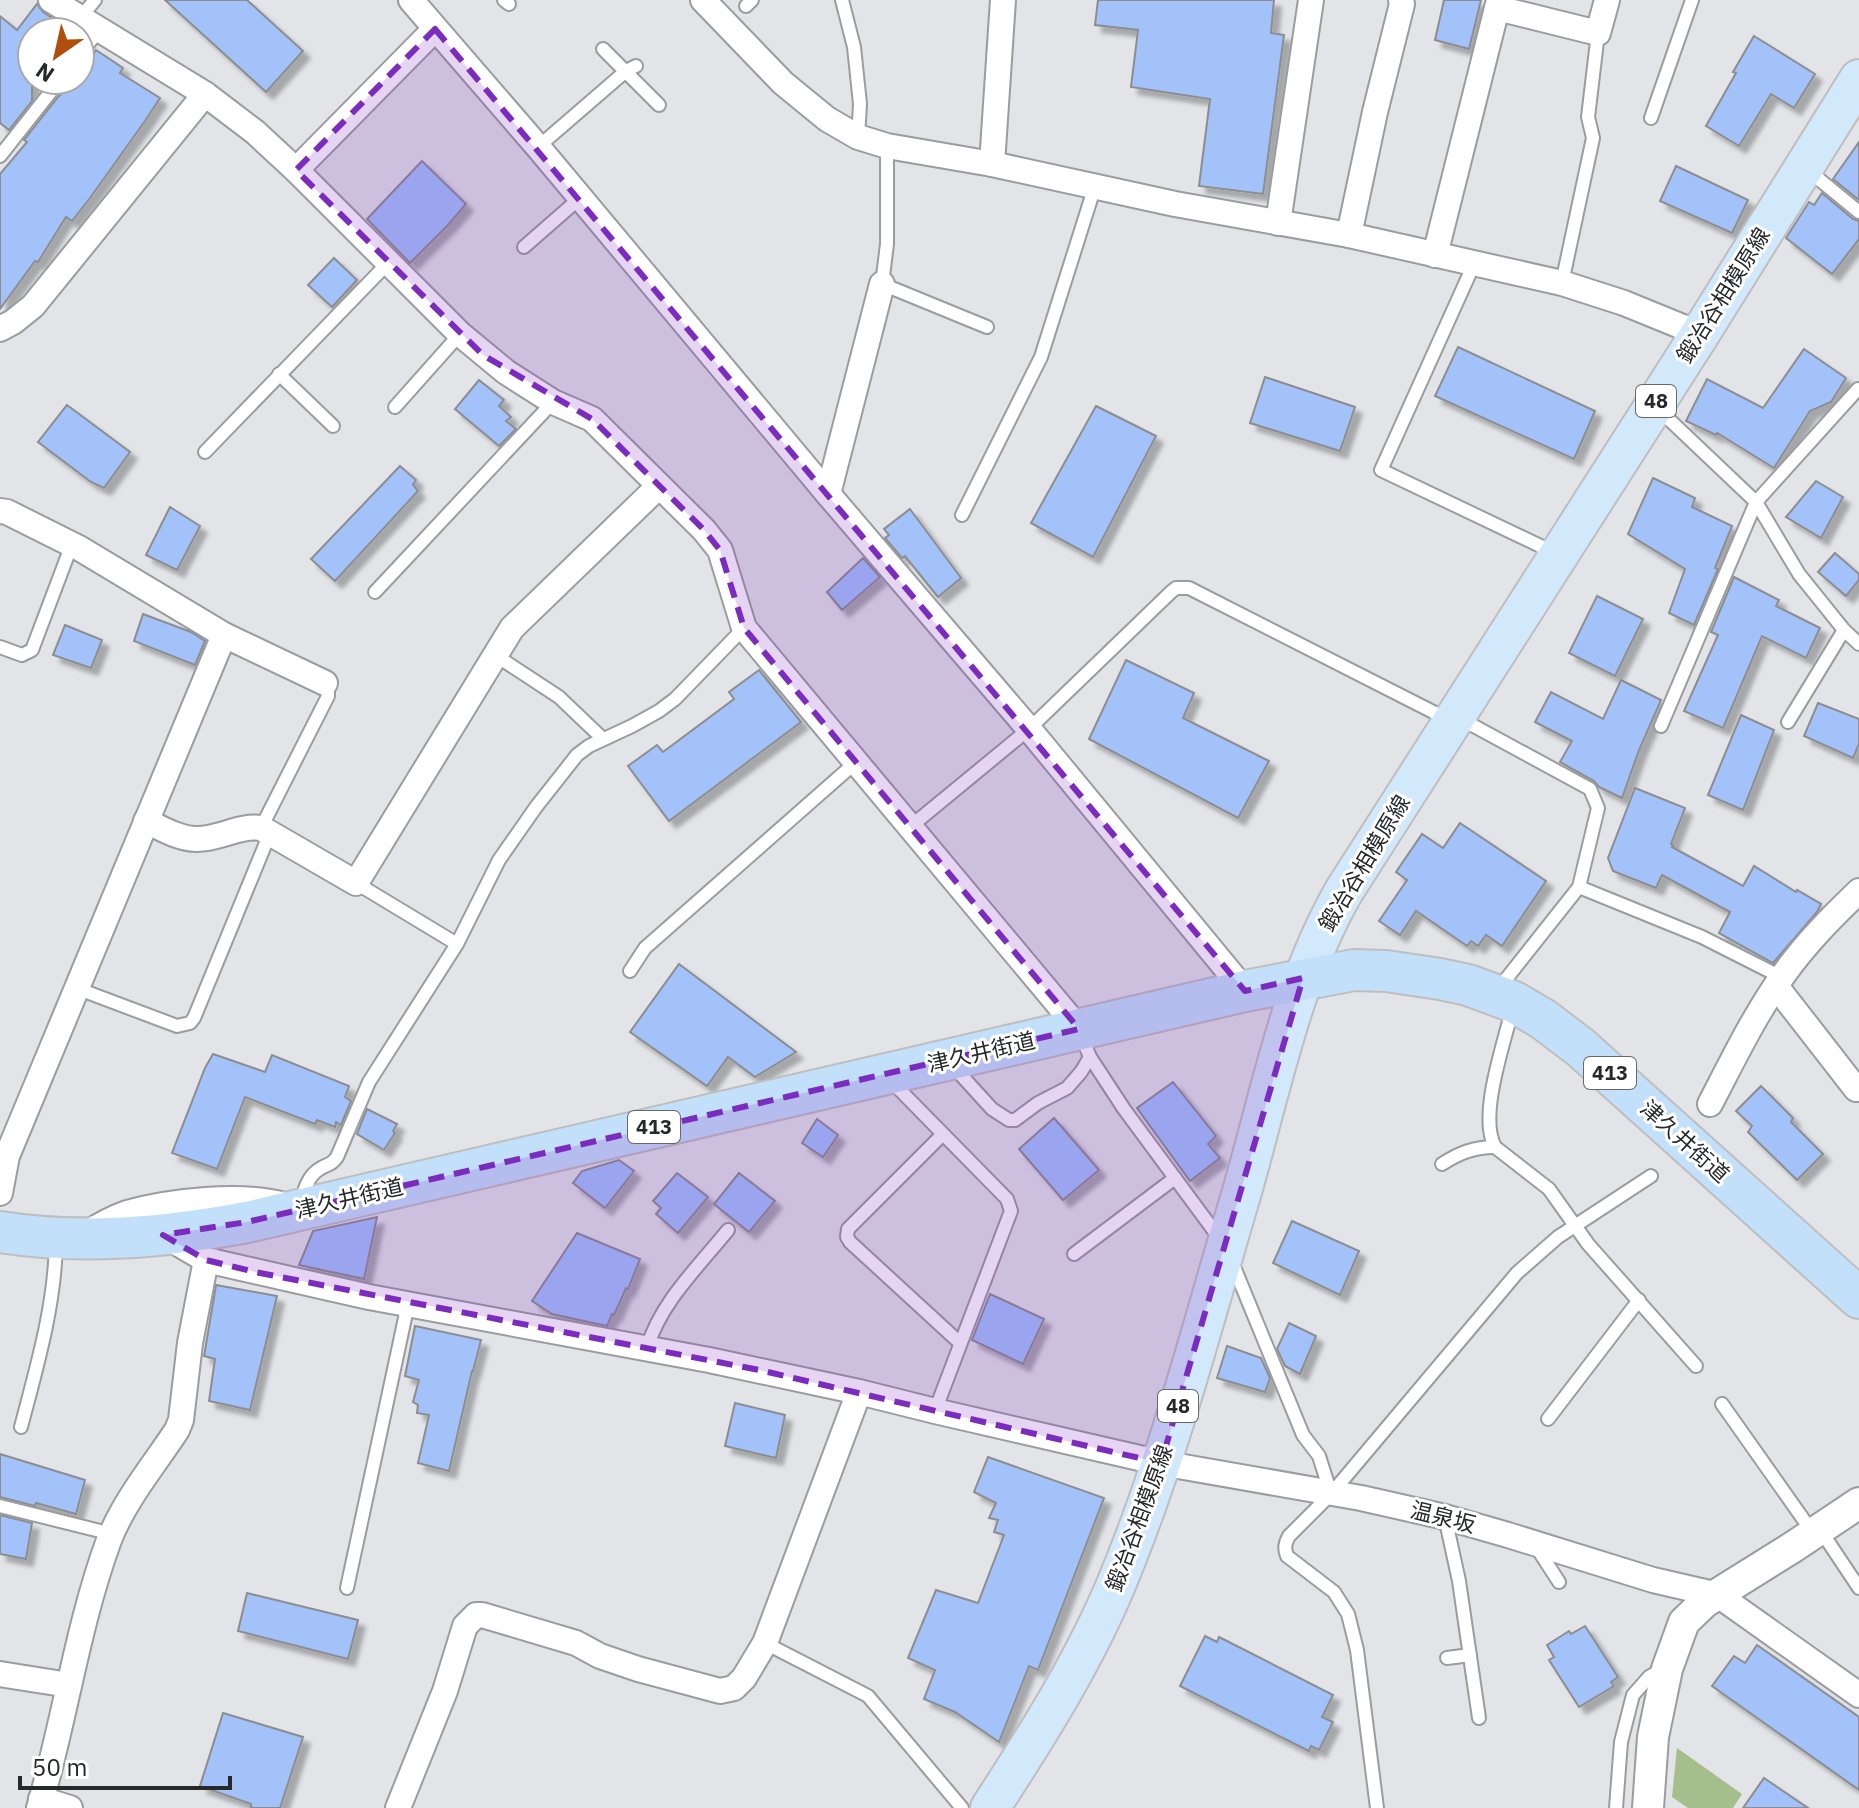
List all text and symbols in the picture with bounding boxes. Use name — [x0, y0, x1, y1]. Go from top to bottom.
north arrow — [16, 16, 96, 96]
text: N — [30, 57, 59, 89]
street label: 鍛冶谷相模原線 — [1669, 222, 1776, 368]
road number: 48 — [1636, 385, 1676, 417]
street label: 鍛冶谷相模原線 — [1311, 789, 1416, 936]
street label: 津久井街道 — [924, 1025, 1038, 1078]
road number: 413 — [1584, 1057, 1636, 1089]
street label: 津久井街道 — [1635, 1093, 1736, 1188]
road number: 413 — [628, 1111, 680, 1143]
street label: 津久井街道 — [292, 1171, 406, 1224]
road number: 48 — [1158, 1390, 1198, 1422]
street label: 鍛冶谷相模原線 — [1099, 1441, 1178, 1595]
street label: 温泉坂 — [1408, 1494, 1479, 1539]
scale bar — [20, 1740, 230, 1790]
text: 50 m — [32, 1751, 87, 1783]

